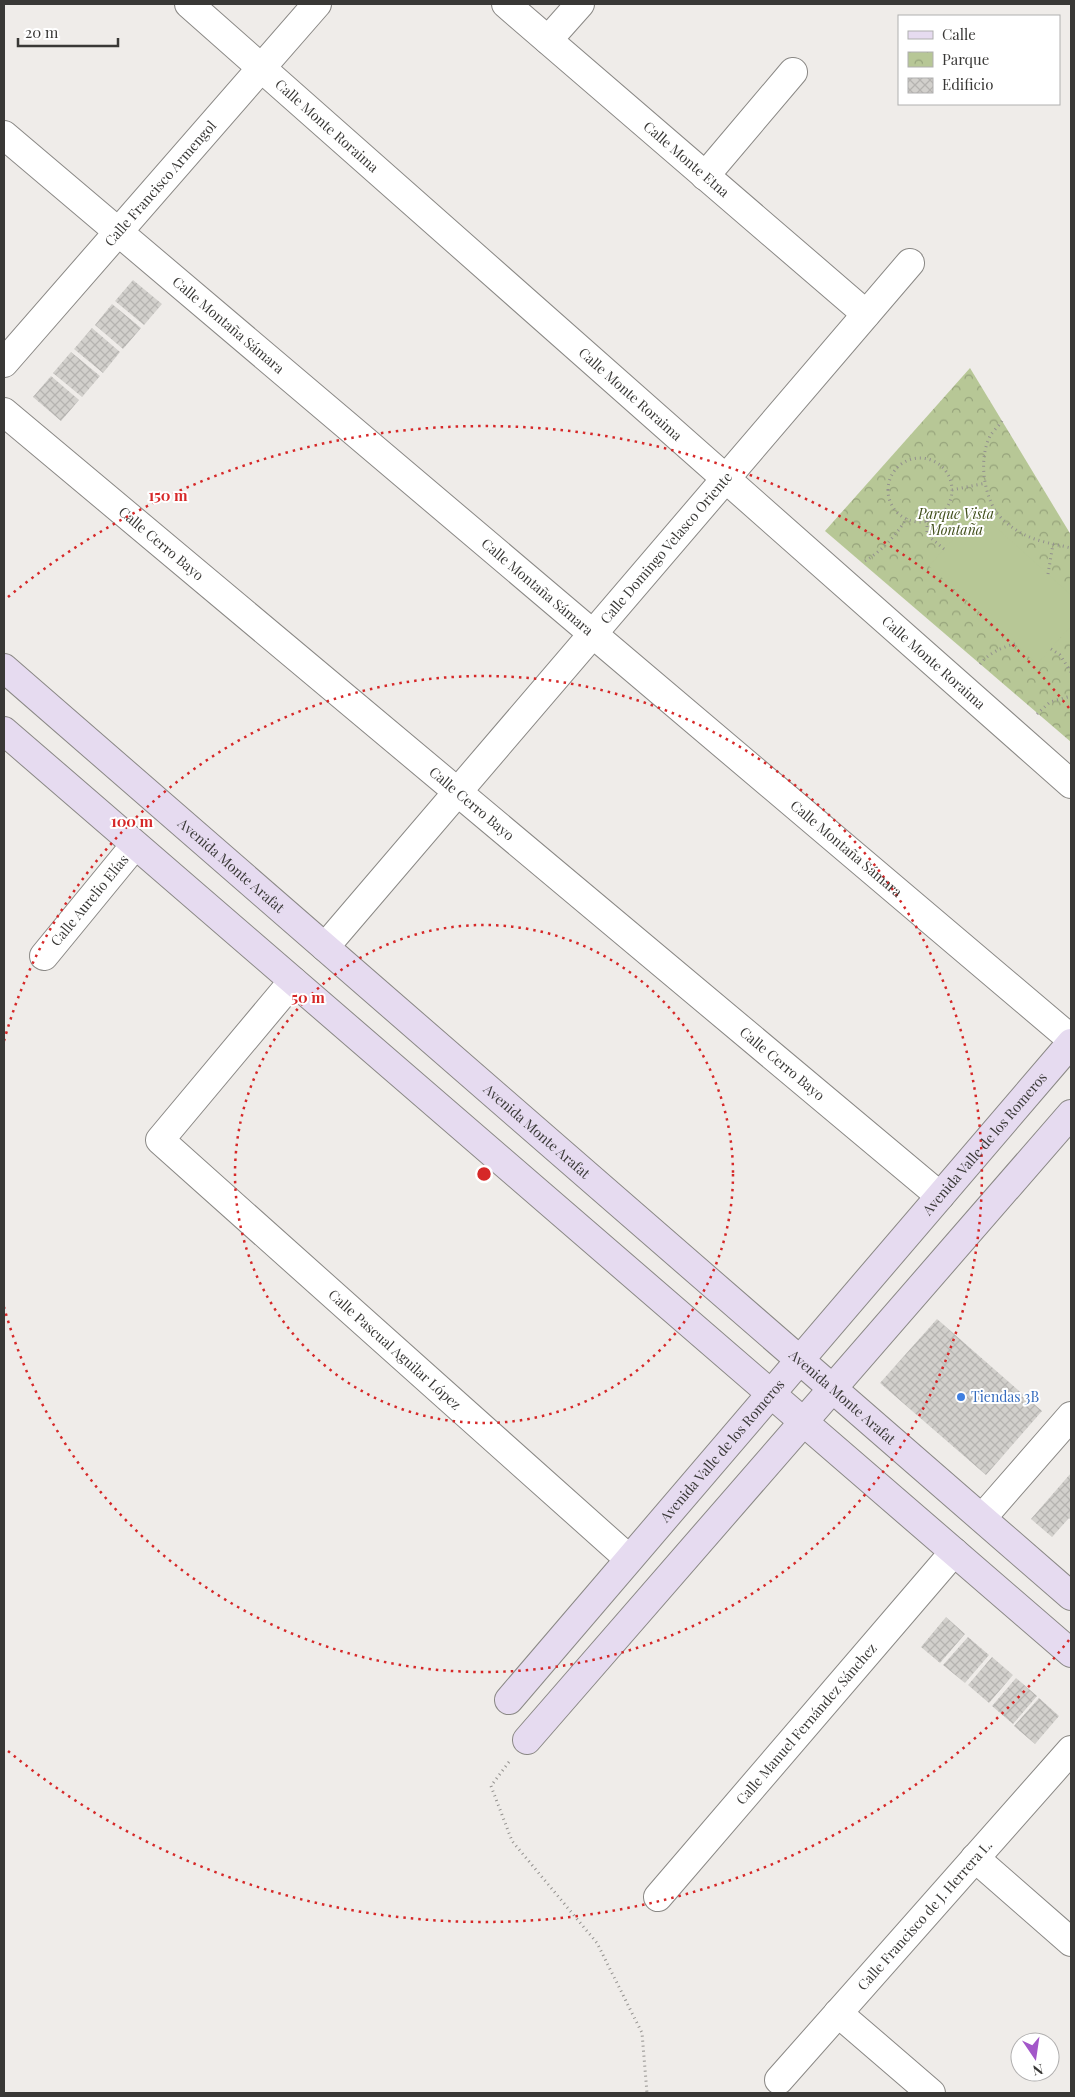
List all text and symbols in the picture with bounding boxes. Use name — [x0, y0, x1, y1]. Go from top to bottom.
scale bar — [18, 15, 118, 47]
legend — [898, 15, 1060, 105]
text: 20 m — [25, 22, 59, 42]
text: Calle — [942, 24, 976, 44]
text: Parque — [942, 49, 989, 69]
text: Edificio — [942, 74, 993, 94]
street label: Calle Monte Roraima — [271, 75, 383, 176]
street label: Calle Francisco Armengol — [100, 116, 220, 250]
street label: Calle Monte Etna — [640, 117, 734, 201]
street label: Calle Montaña Sámara — [169, 272, 289, 377]
street label: Calle Monte Roraima — [575, 343, 686, 445]
street label: Calle Domingo Velasco Oriente — [596, 468, 736, 628]
text: 150 m — [148, 485, 188, 505]
street label: Calle Cerro Bayo — [115, 502, 208, 585]
park label: Parque Vista Montaña — [917, 504, 994, 539]
street label: Calle Montaña Sámara — [478, 534, 598, 639]
street label: Calle Monte Roraima — [878, 611, 990, 713]
street label: Calle Cerro Bayo — [425, 762, 519, 845]
street label: Calle Montaña Sámara — [787, 795, 907, 901]
text: 100 m — [111, 811, 154, 831]
street label: Avenida Monte Arafat — [173, 813, 290, 917]
street label: Calle Aurelio Elías — [46, 850, 133, 950]
text: 50 m — [291, 987, 325, 1007]
street label: Calle Cerro Bayo — [736, 1022, 829, 1105]
street label: Avenida Valle de los Romeros — [917, 1068, 1051, 1220]
street label: Avenida Monte Arafat — [479, 1079, 595, 1183]
centre of rings — [475, 1165, 493, 1183]
street label: Calle Pascual Aguilar López — [324, 1285, 466, 1414]
street label: Avenida Monte Arafat — [785, 1344, 901, 1449]
street label: Avenida Valle de los Romeros — [655, 1375, 788, 1527]
place label: Tiendas 3B — [971, 1387, 1039, 1406]
marker: Tiendas 3B — [955, 1391, 967, 1403]
street label: Calle Manuel Fernández Sánchez — [731, 1639, 881, 1808]
street label: Calle Francisco de J. Herrera L. — [853, 1836, 996, 1994]
north arrow — [1010, 2032, 1060, 2082]
text: N — [1031, 2060, 1045, 2081]

